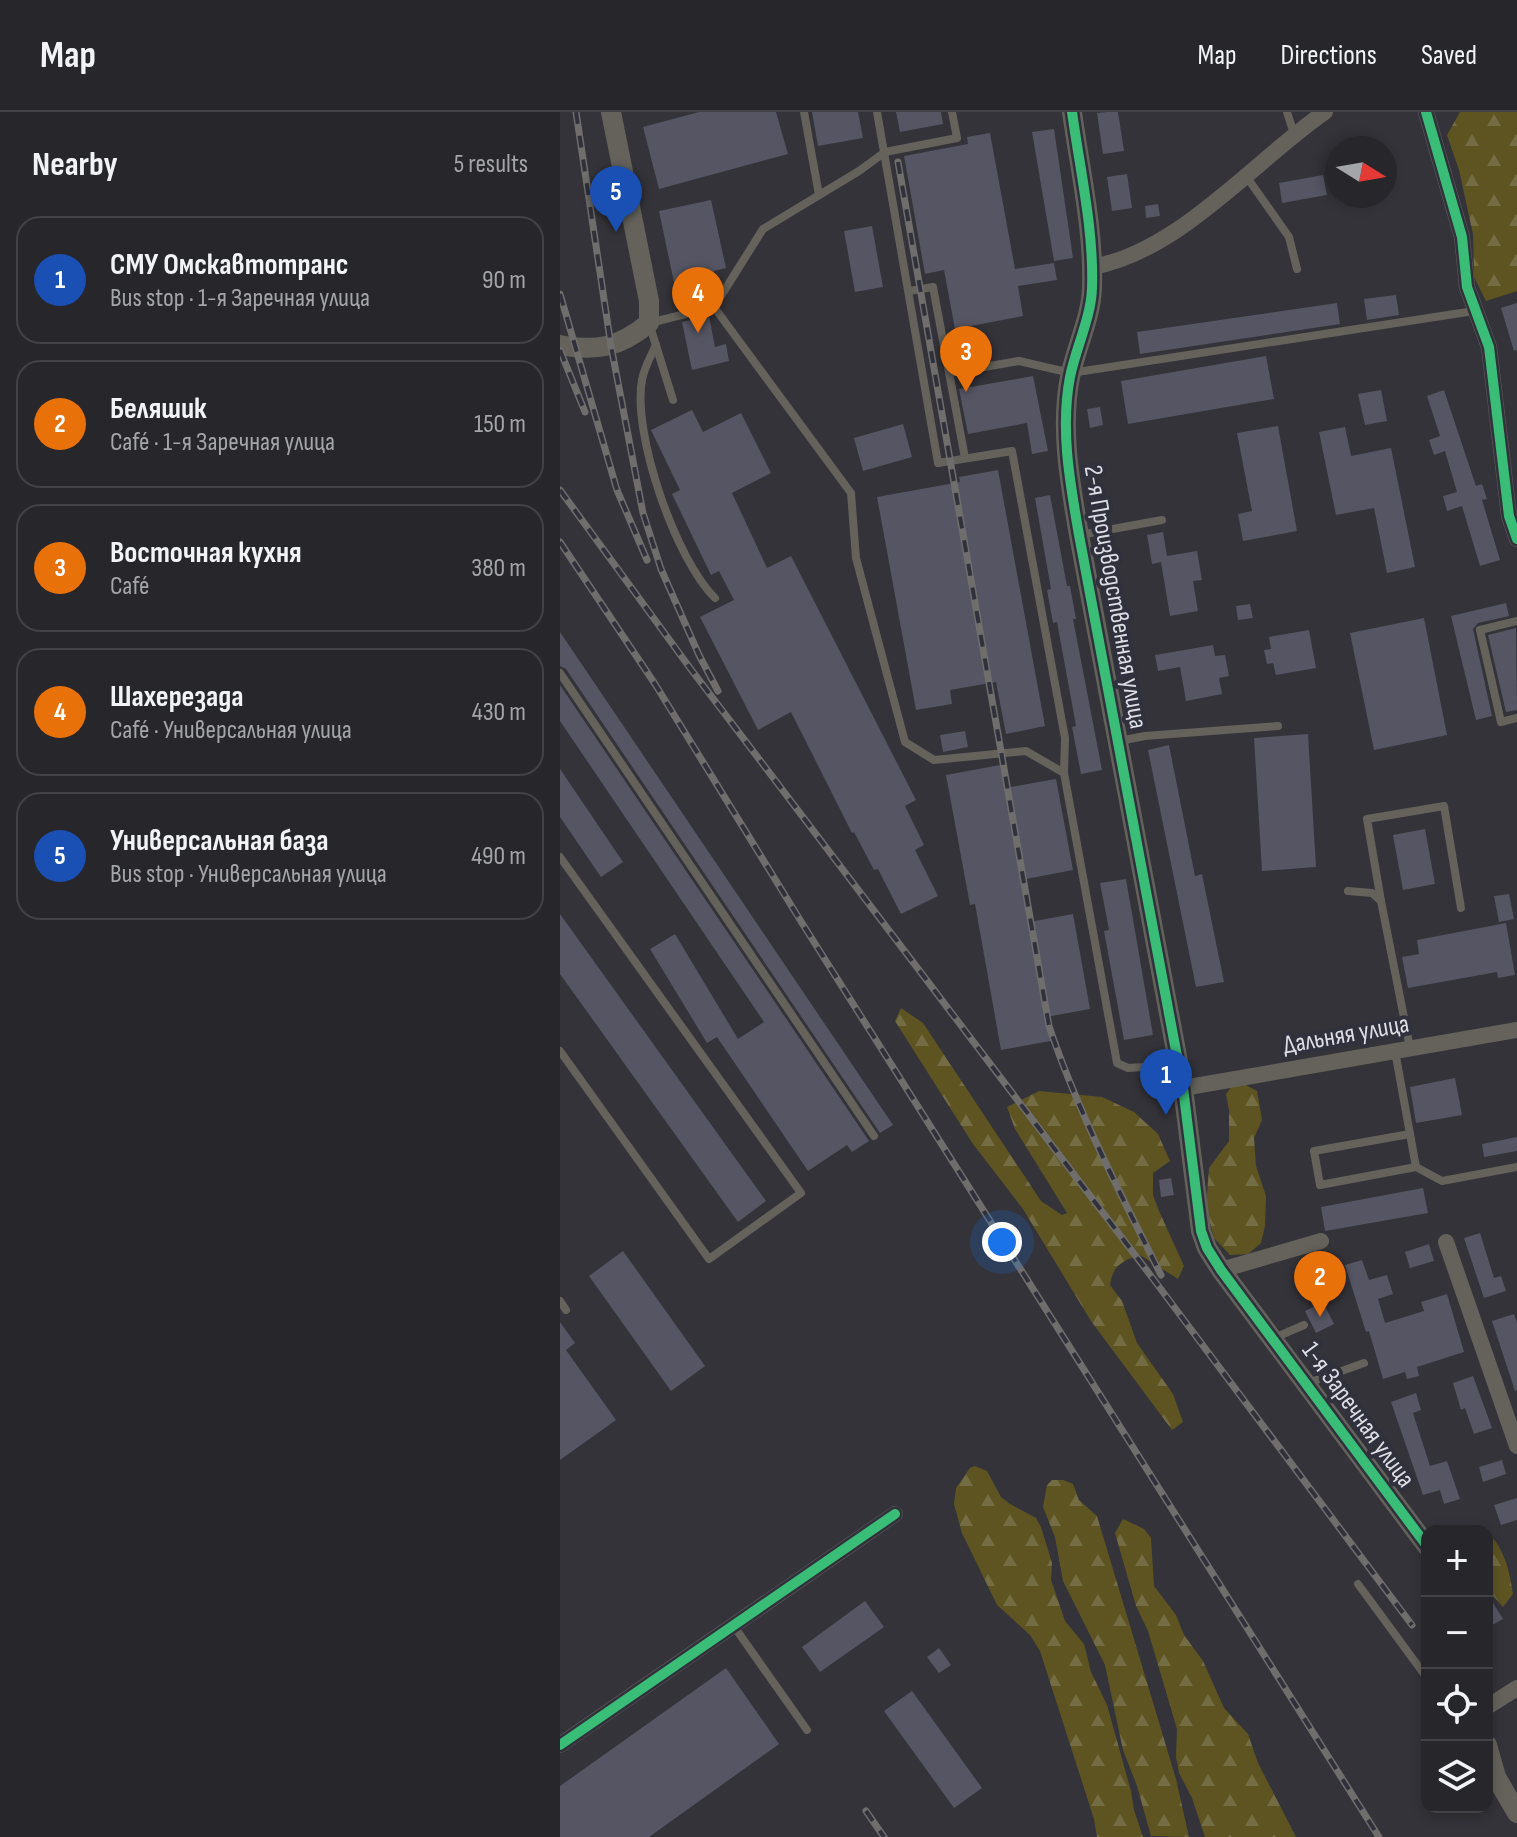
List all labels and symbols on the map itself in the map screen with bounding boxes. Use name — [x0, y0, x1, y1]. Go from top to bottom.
north arrow — [1325, 136, 1397, 208]
pin: 5 — [590, 166, 642, 232]
pin: 4 — [672, 267, 724, 333]
pin: 3 — [940, 326, 992, 392]
street label: 2-я Производственная улица — [1077, 463, 1153, 731]
street label: Дальняя улица — [1280, 1009, 1412, 1061]
pin: 1 — [1140, 1049, 1192, 1115]
your location — [982, 1222, 1022, 1262]
pin: 2 — [1294, 1251, 1346, 1317]
street label: 1-я Заречная улица — [1295, 1336, 1421, 1494]

